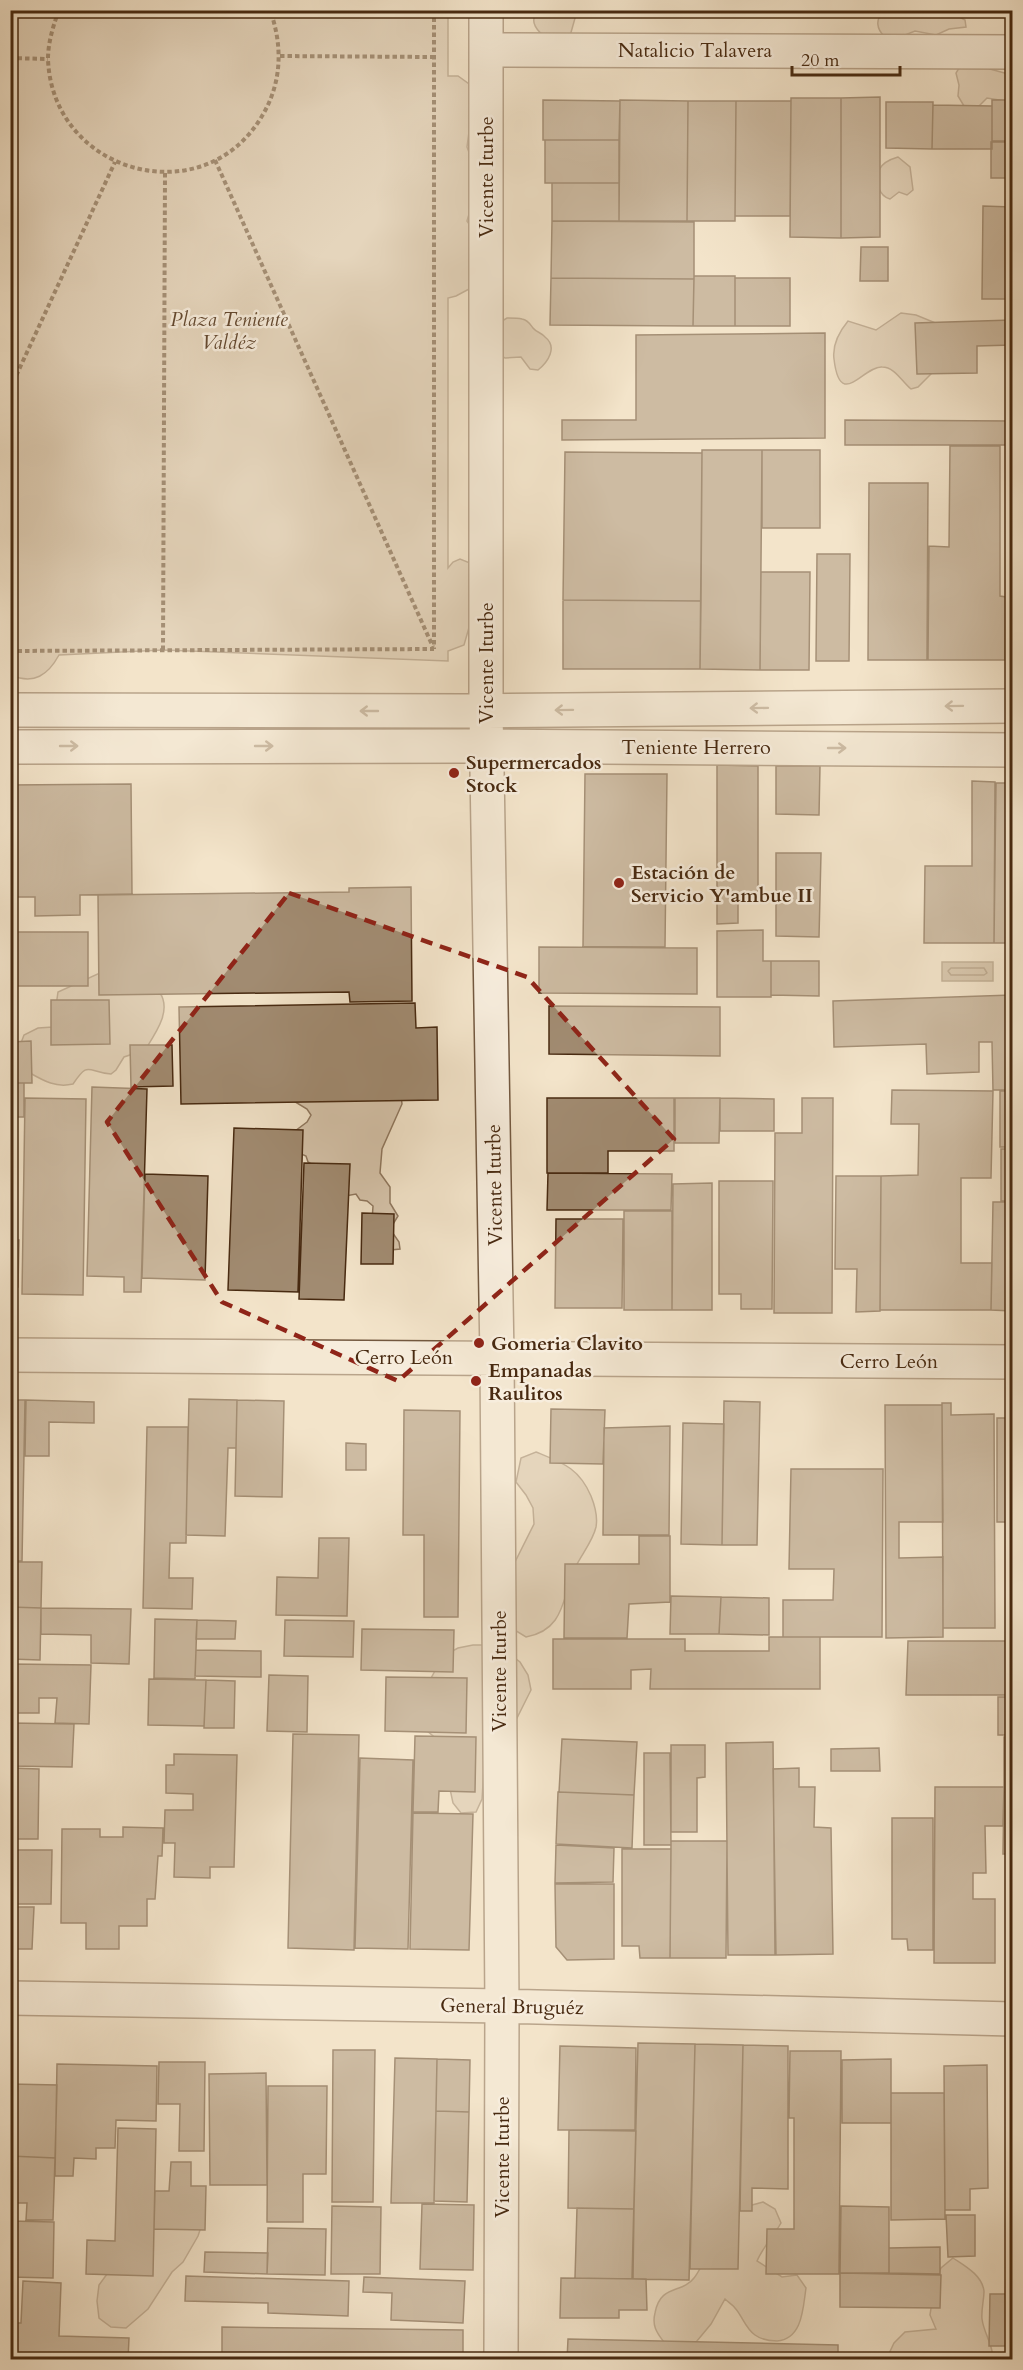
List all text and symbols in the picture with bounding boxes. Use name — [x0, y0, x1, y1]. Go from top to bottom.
street label: Natalicio Talavera — [618, 37, 773, 64]
scale bar — [792, 39, 900, 77]
text: 20 m — [801, 48, 840, 73]
street label: Vicente Iturbe — [473, 116, 500, 238]
park label: Plaza Teniente Valdéz — [170, 306, 288, 356]
street label: Vicente Iturbe — [473, 602, 500, 724]
one-way arrow — [945, 700, 965, 712]
one-way arrow — [750, 702, 770, 714]
one-way arrow — [555, 704, 575, 716]
one-way arrow — [360, 705, 380, 717]
street label: Teniente Herrero — [621, 734, 771, 761]
one-way arrow — [58, 740, 78, 752]
one-way arrow — [253, 740, 273, 752]
one-way arrow — [826, 742, 846, 754]
place label: Supermercados Stock — [466, 749, 602, 799]
marker: Supermercados Stock — [447, 766, 461, 780]
place label: Estación de Servicio Y'ambue II — [631, 859, 813, 909]
marker: Estación de Servicio Y'ambue II — [612, 876, 626, 890]
street label: Vicente Iturbe — [480, 1124, 509, 1246]
place label: Gomeria Clavito — [491, 1330, 643, 1357]
marker: Gomeria Clavito — [472, 1336, 486, 1350]
street label: Cerro León — [355, 1344, 454, 1371]
street label: Cerro León — [840, 1348, 939, 1375]
place label: Empanadas Raulitos — [488, 1357, 592, 1407]
marker: Empanadas Raulitos — [469, 1374, 483, 1388]
street label: Vicente Iturbe — [486, 1610, 513, 1732]
street label: General Bruguéz — [440, 1992, 584, 2021]
street label: Vicente Iturbe — [489, 2096, 516, 2218]

